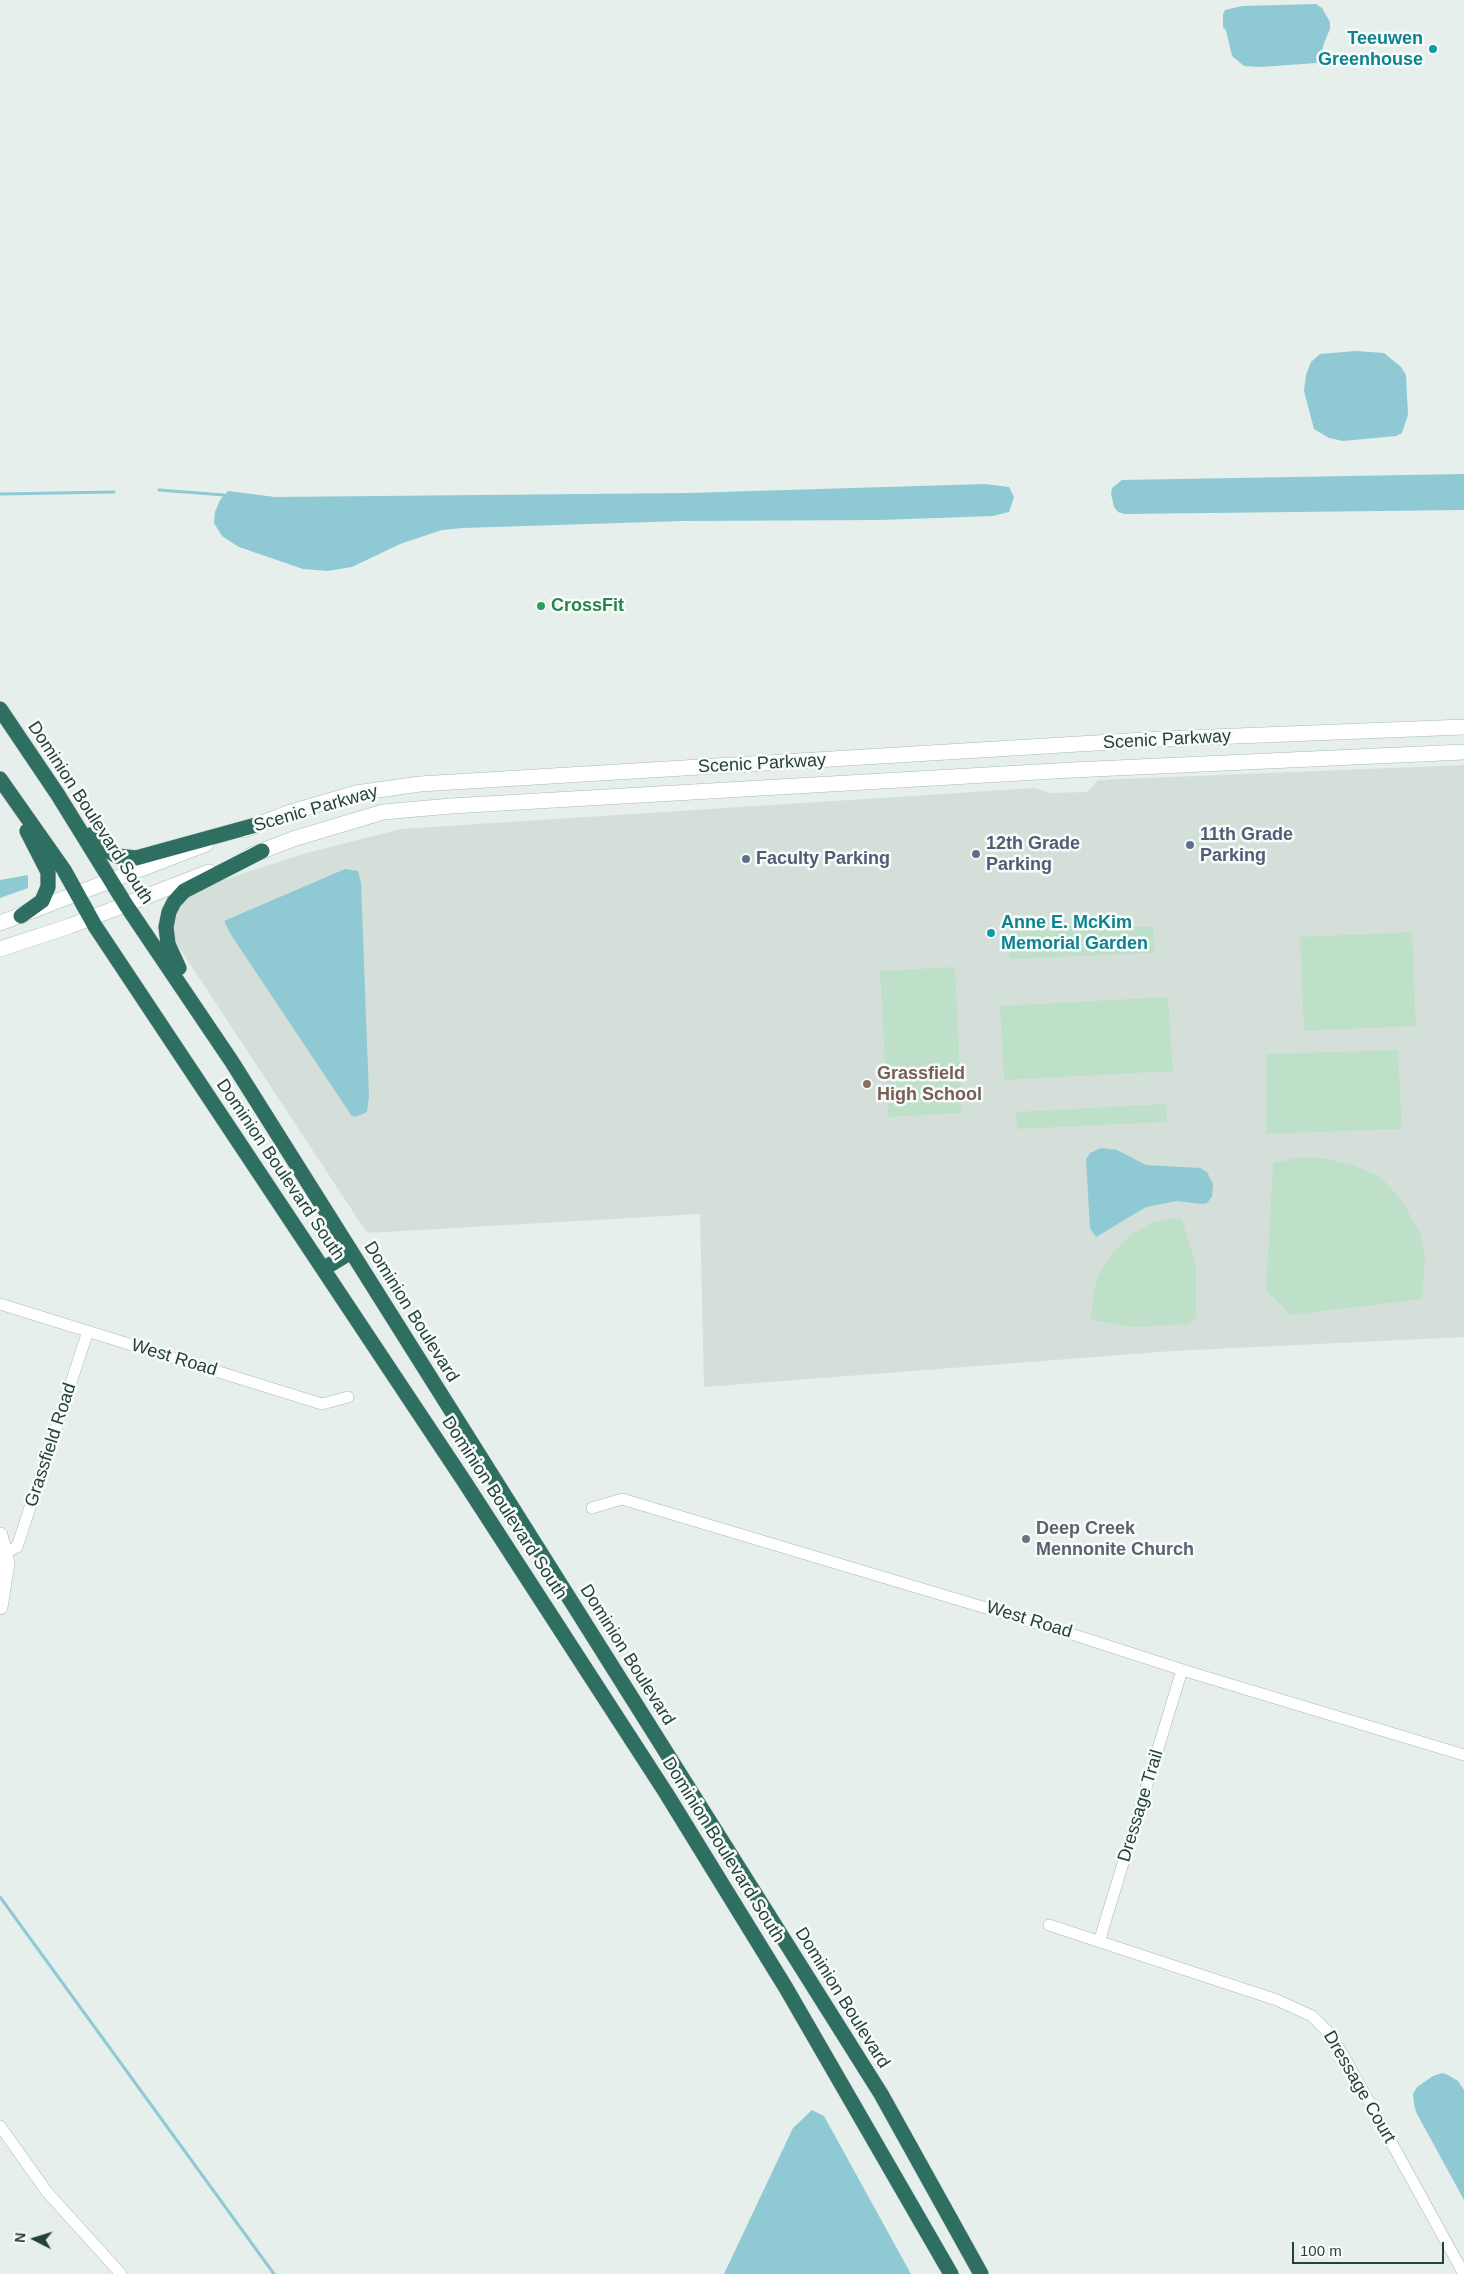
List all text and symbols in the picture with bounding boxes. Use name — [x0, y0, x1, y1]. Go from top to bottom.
place label: Teeuwen Greenhouse — [1318, 28, 1423, 70]
marker: Teeuwen Greenhouse — [1427, 43, 1439, 55]
place label: CrossFit — [551, 595, 624, 617]
marker: CrossFit — [535, 600, 547, 612]
street label: Dominion Boulevard South — [23, 717, 157, 909]
street label: Scenic Parkway — [1102, 726, 1232, 754]
street label: Scenic Parkway — [697, 750, 827, 778]
street label: Scenic Parkway — [251, 781, 381, 837]
place label: 11th Grade Parking — [1200, 824, 1293, 866]
place label: 12th Grade Parking — [986, 833, 1080, 876]
marker: 11th Grade Parking — [1184, 839, 1196, 851]
place label: Faculty Parking — [756, 848, 890, 870]
marker: 12th Grade Parking — [970, 848, 982, 860]
marker: Faculty Parking — [740, 853, 752, 865]
place label: Anne E. McKim Memorial Garden — [1001, 912, 1148, 954]
marker: Anne E. McKim Memorial Garden — [985, 927, 997, 939]
place label: Grassfield High School — [877, 1063, 982, 1106]
street label: Dominion Boulevard South — [211, 1075, 349, 1265]
marker: Grassfield High School — [861, 1078, 873, 1090]
street label: Dominion Boulevard — [359, 1238, 463, 1386]
street label: West Road — [128, 1335, 220, 1381]
street label: Grassfield Road — [21, 1380, 81, 1510]
street label: Dominion Boulevard South — [437, 1412, 571, 1604]
place label: Deep Creek Mennonite Church — [1036, 1518, 1194, 1560]
marker: Deep Creek Mennonite Church — [1020, 1533, 1032, 1545]
street label: Dominion Boulevard — [575, 1581, 679, 1729]
street label: West Road — [983, 1597, 1075, 1643]
street label: Dressage Trail — [1114, 1747, 1168, 1865]
street label: Dominion Boulevard South — [657, 1753, 789, 1947]
street label: Dominion Boulevard — [790, 1924, 894, 2072]
street label: Dressage Court — [1318, 2027, 1400, 2147]
north arrow — [10, 2214, 60, 2264]
text: N — [12, 2232, 28, 2243]
scale bar — [1294, 2232, 1446, 2264]
text: 100 m — [1300, 2242, 1342, 2259]

